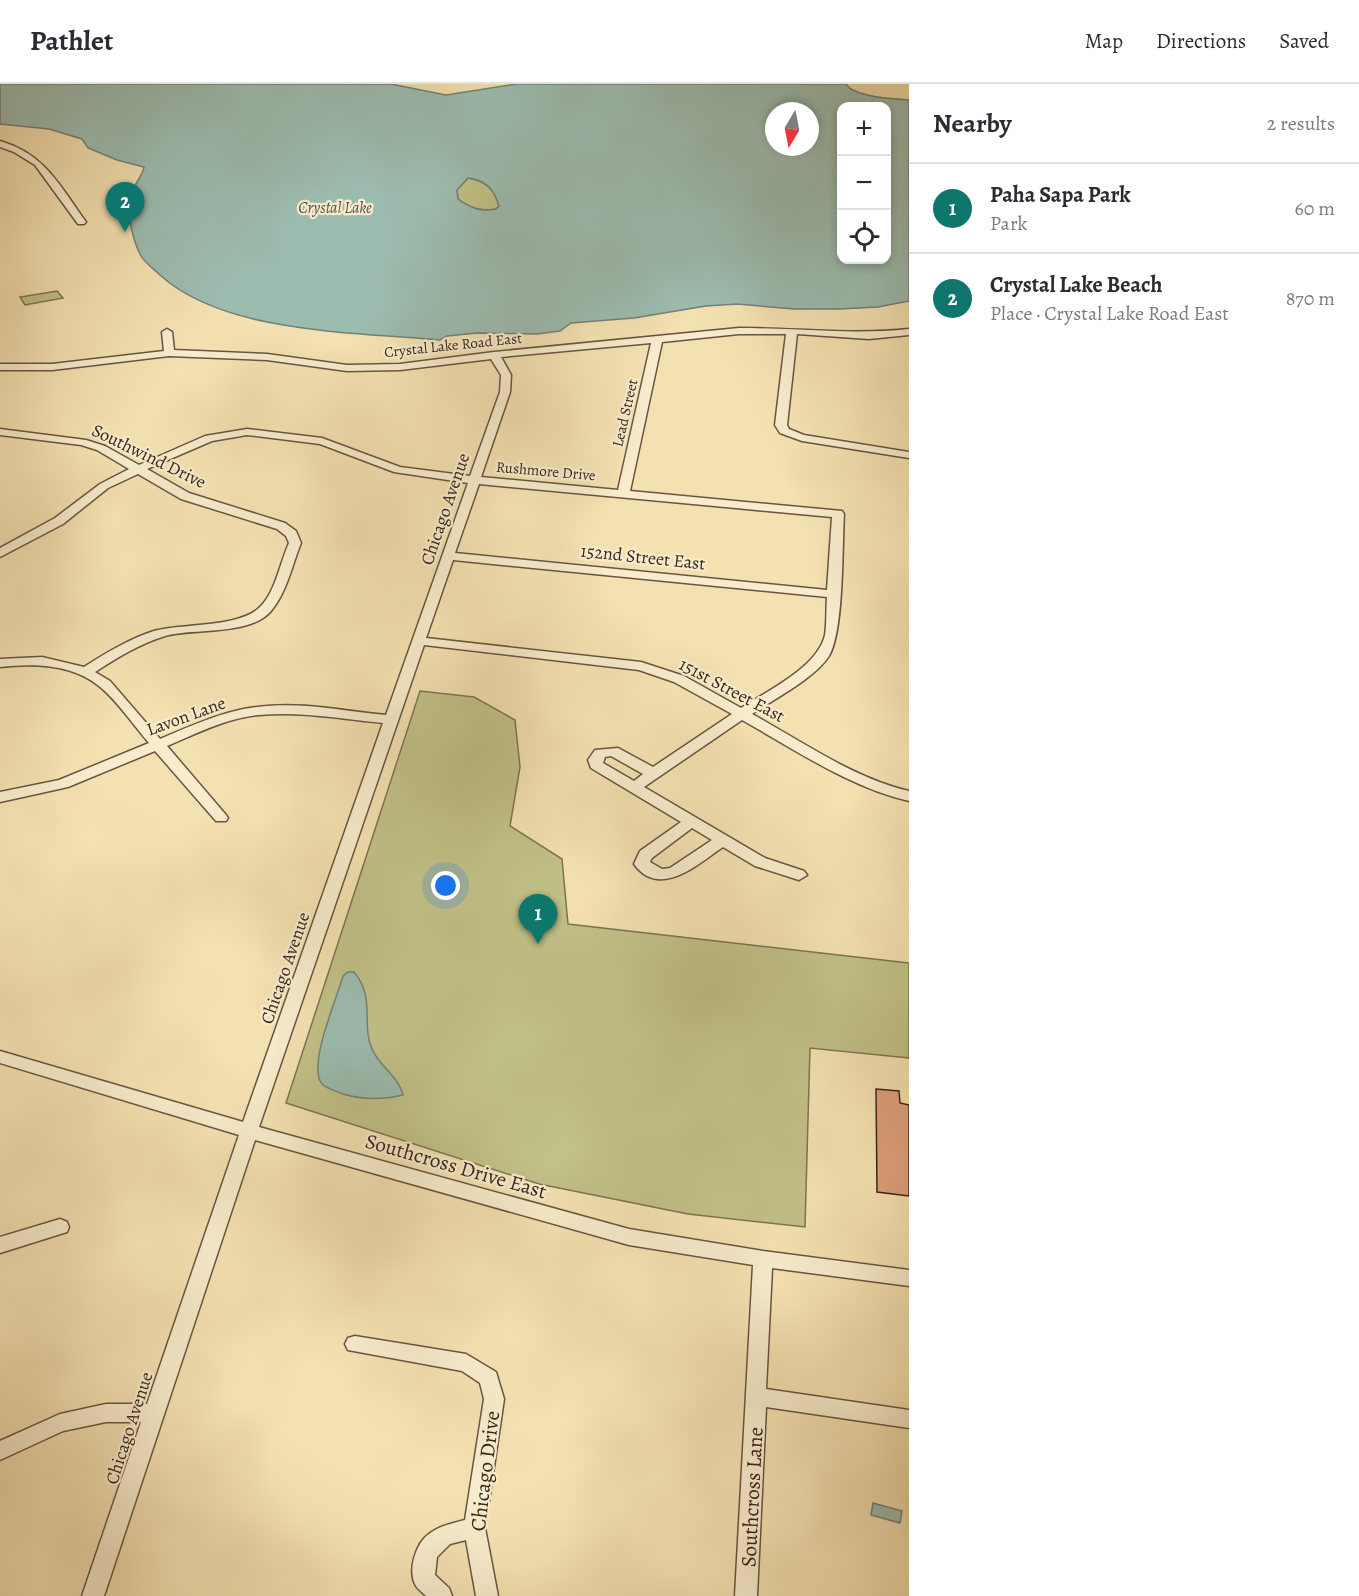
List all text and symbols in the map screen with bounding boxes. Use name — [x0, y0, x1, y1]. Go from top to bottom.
text: Pathlet — [30, 22, 113, 60]
text: Map — [1085, 27, 1123, 55]
text: Directions — [1156, 27, 1246, 55]
text: Saved — [1279, 27, 1329, 55]
north arrow — [765, 102, 819, 156]
map controls — [837, 102, 891, 264]
button: + — [837, 102, 891, 156]
text: Nearby — [933, 106, 1012, 141]
text: 2 results — [1267, 110, 1335, 137]
button: − — [837, 156, 891, 210]
text: Paha Sapa Park — [990, 180, 1131, 210]
pin: 2 — [106, 182, 144, 232]
text: 1 — [949, 195, 956, 222]
text: 60 m — [1295, 195, 1335, 222]
water label: Crystal Lake — [298, 197, 372, 219]
button: locate — [837, 210, 891, 264]
text: Park — [990, 210, 1028, 237]
text: Crystal Lake Beach — [990, 270, 1162, 300]
text: 2 — [948, 285, 957, 312]
text: 870 m — [1286, 285, 1335, 312]
text: Place · Crystal Lake Road East — [990, 300, 1229, 327]
street label: Crystal Lake Road East — [383, 328, 523, 362]
street label: Lead Street — [607, 377, 643, 449]
street label: Southwind Drive — [88, 418, 210, 494]
street label: Chicago Avenue — [415, 450, 475, 568]
street label: Rushmore Drive — [495, 457, 597, 485]
street label: 152nd Street East — [579, 539, 707, 575]
street label: 151st Street East — [675, 652, 789, 728]
street label: Lavon Lane — [143, 691, 229, 741]
your location — [431, 871, 460, 900]
pin: 1 — [518, 894, 558, 944]
street label: Chicago Avenue — [255, 909, 315, 1027]
street label: Southcross Drive East — [362, 1127, 550, 1205]
street label: Chicago Avenue — [100, 1369, 158, 1487]
street label: Chicago Drive — [464, 1409, 506, 1533]
street label: Southcross Lane — [734, 1426, 770, 1568]

